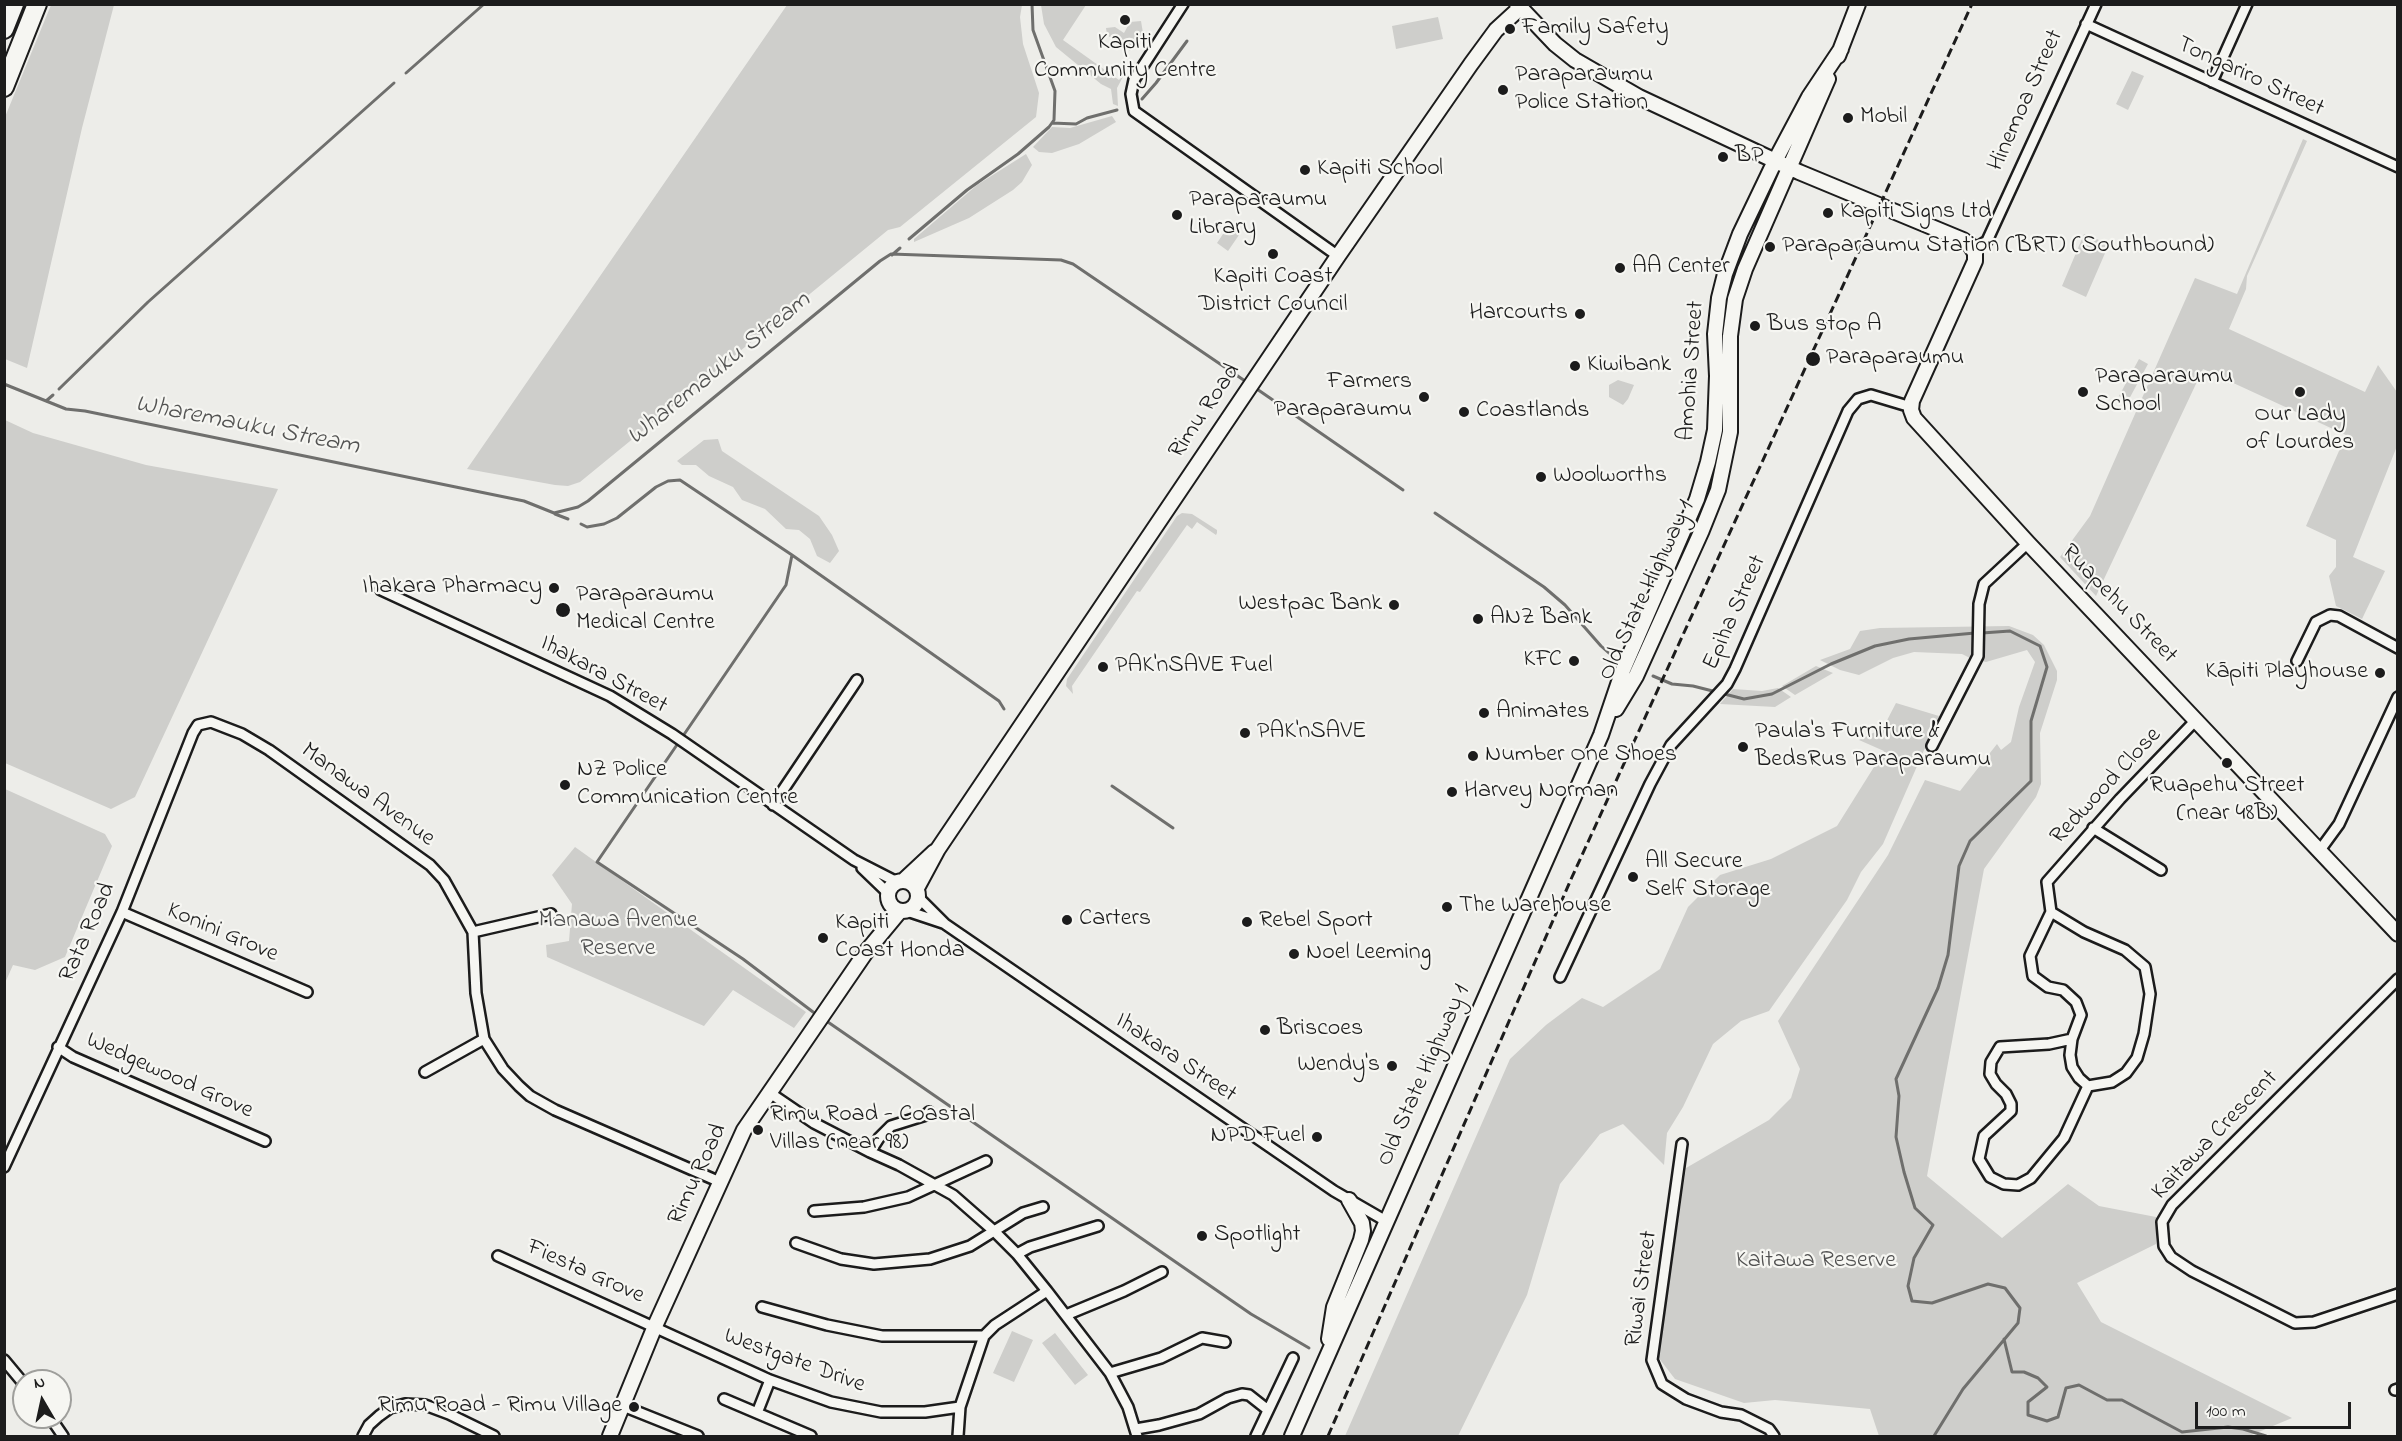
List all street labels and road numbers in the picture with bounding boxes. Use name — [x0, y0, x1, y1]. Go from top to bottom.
street label: Hinemoa Street — [1983, 26, 2071, 176]
street label: Tongariro Street — [2172, 31, 2328, 125]
street label: Amohia Street — [1674, 300, 1712, 442]
street label: Rimu Road — [1164, 359, 1248, 465]
street label: Old State Highway 1 — [1594, 496, 1702, 686]
street label: Ruapehu Street — [2054, 539, 2182, 671]
street label: Epiha Street — [1698, 551, 1774, 675]
street label: Ihakara Street — [534, 630, 672, 722]
street label: Redwood Close — [2045, 722, 2169, 852]
street label: Manawa Avenue — [294, 738, 440, 854]
street label: Rata Road — [54, 879, 124, 987]
street label: Konini Grove — [162, 898, 282, 970]
street label: Old State Highway 1 — [1372, 981, 1478, 1171]
street label: Ihakara Street — [1109, 1008, 1241, 1110]
street label: Wedgewood Grove — [81, 1027, 257, 1127]
street label: Kaitawa Crescent — [2147, 1065, 2285, 1207]
street label: Rimu Road — [663, 1120, 735, 1230]
street label: Riwai Street — [1621, 1229, 1665, 1349]
street label: Fiesta Grove — [522, 1234, 648, 1312]
street label: Westgate Drive — [719, 1323, 869, 1401]

